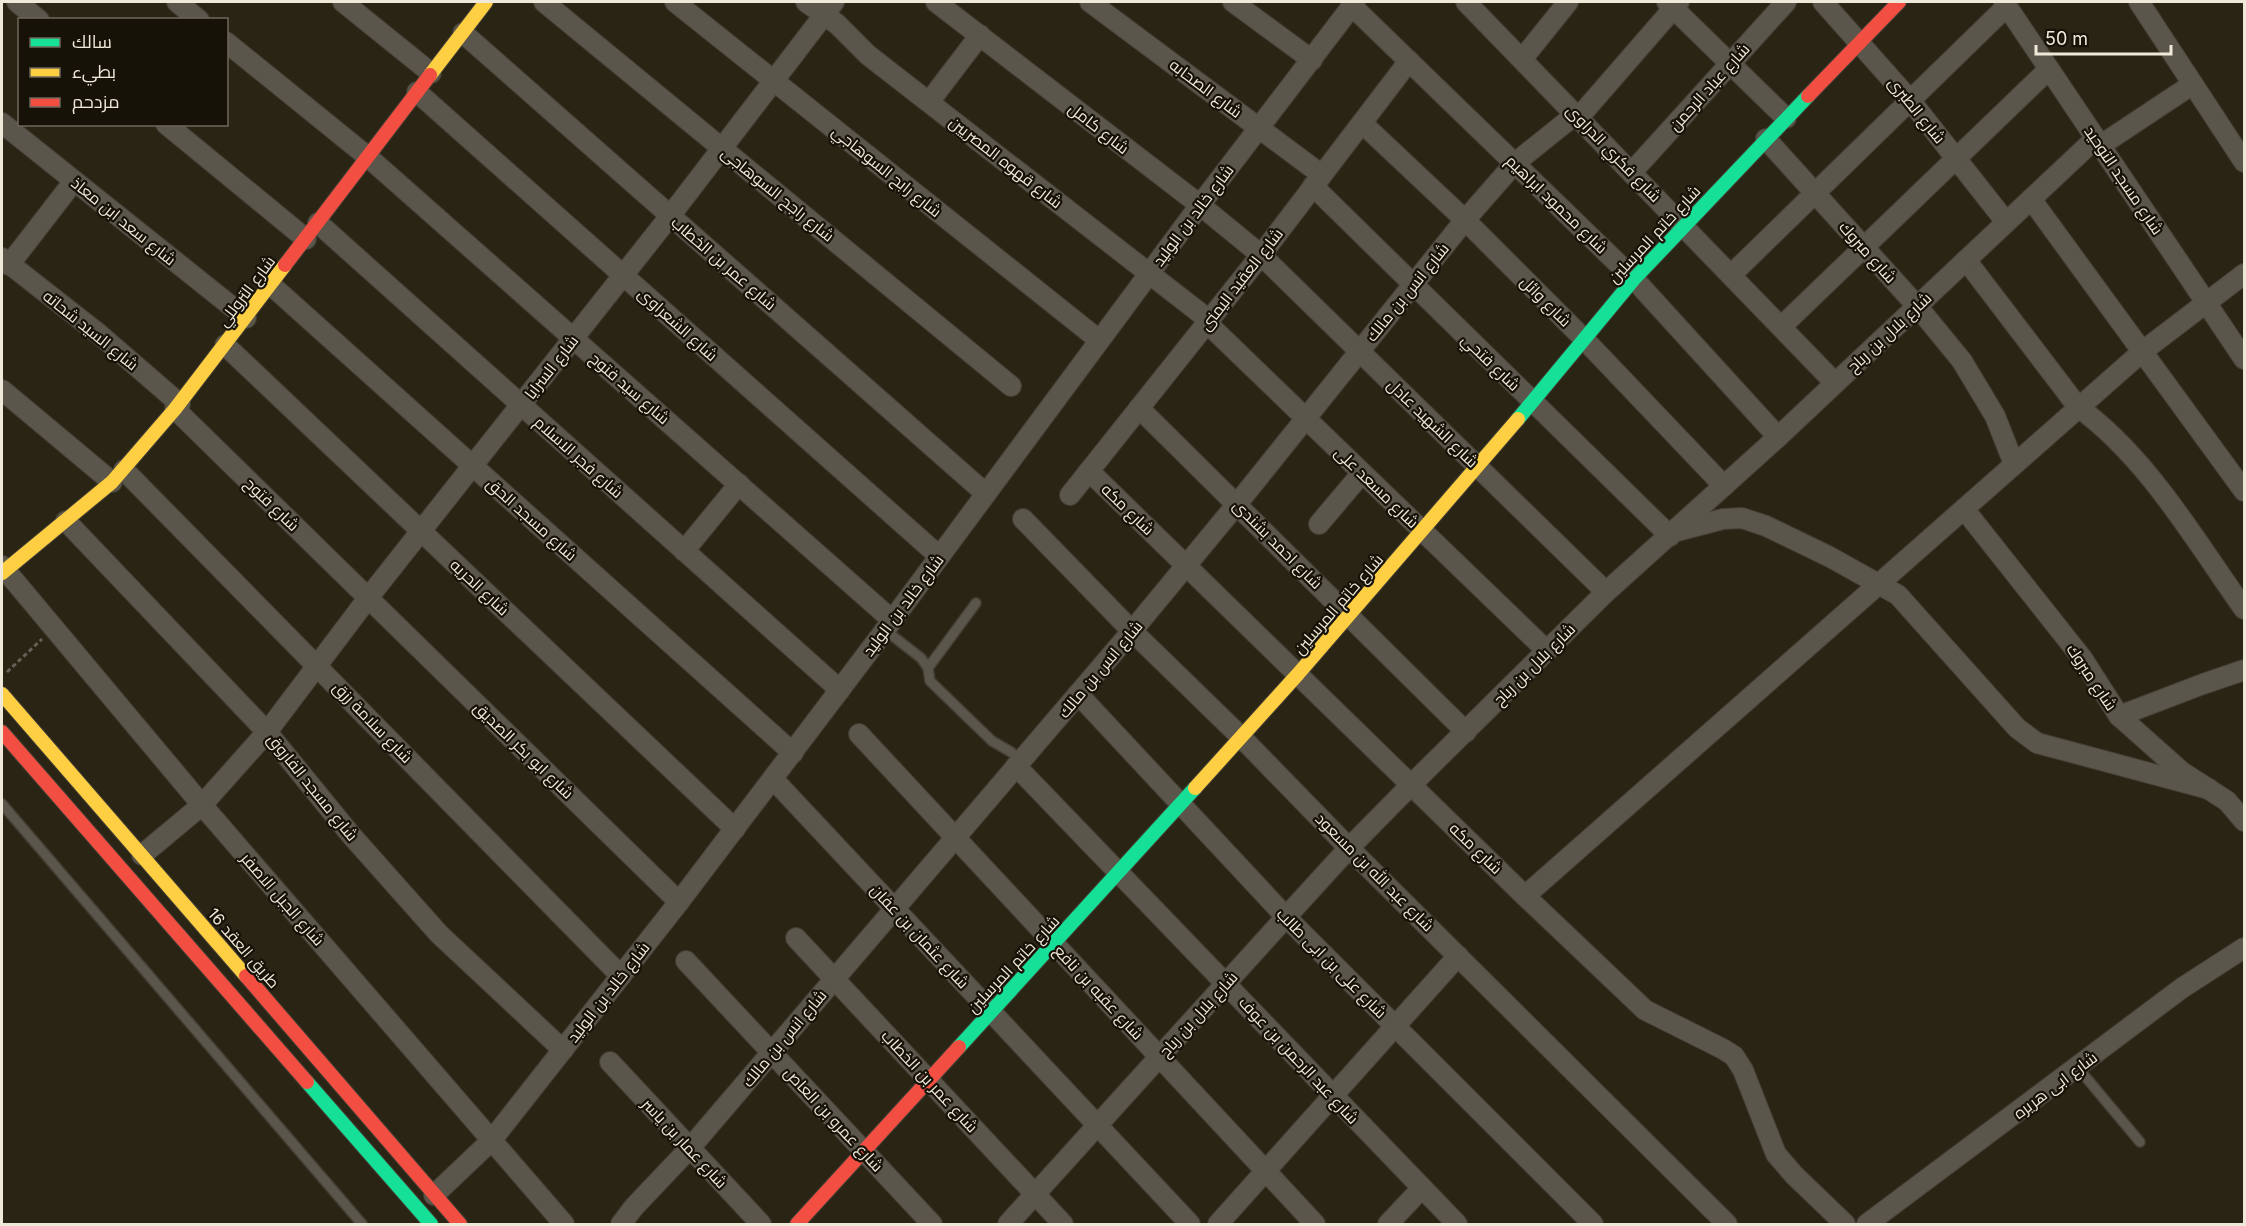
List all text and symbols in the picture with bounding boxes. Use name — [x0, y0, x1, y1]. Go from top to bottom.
legend — [18, 18, 228, 126]
scale bar — [2036, 18, 2171, 56]
text: 50 m — [2045, 28, 2088, 49]
text: سالك — [72, 31, 112, 52]
street label: شارع عباد الرحمن — [1664, 39, 1755, 136]
street label: شارع الصحابه — [1165, 54, 1246, 123]
text: بطيء — [72, 61, 116, 86]
street label: شارع الطبرى — [1882, 73, 1950, 149]
text: مزدحم — [72, 91, 120, 114]
street label: شارع كامل — [1063, 98, 1133, 160]
street label: شارع فكري الدراوى — [1559, 100, 1666, 209]
street label: شارع قهوه المصريين — [944, 112, 1066, 214]
street label: شارع رابح السوهاجي — [826, 121, 946, 224]
street label: شارع مسجد التوحيد — [2079, 122, 2168, 239]
street label: شارع راجح السوهاجى — [716, 142, 839, 247]
street label: شارع محمود ابراهيم — [1501, 150, 1612, 259]
street label: شارع خالد بن الوليد — [1148, 160, 1239, 271]
street label: شارع سعد ابن معاذ — [66, 173, 180, 271]
street label: شارع خاتم المرسلين — [1603, 181, 1706, 289]
street label: شارع عمر بن الخطاب — [666, 212, 781, 316]
street label: شارع مبروك — [1833, 217, 1901, 288]
street label: شارع العقيد اليمنى — [1195, 224, 1289, 335]
street label: شارع انس بن مالك — [1361, 239, 1454, 347]
street label: شارع التروللي — [213, 252, 282, 333]
street label: شارع وائل — [1515, 271, 1576, 332]
street label: شارع الشعراوى — [633, 283, 722, 366]
street label: شارع السيد شحاته — [38, 285, 143, 376]
street label: شارع بلال بن رباح — [1843, 288, 1937, 378]
street label: شارع فتحي — [1455, 329, 1524, 398]
street label: شارع السرايا — [520, 331, 584, 404]
street label: شارع سيد فتوح — [585, 348, 674, 430]
street label: شارع الشهيد عادل — [1382, 375, 1483, 473]
street label: شارع فجر الاسلام — [529, 412, 628, 504]
street label: شارع مسعد على — [1329, 442, 1423, 534]
street label: شارع فتوح — [239, 473, 304, 536]
street label: شارع مسجد الحق — [481, 473, 581, 566]
street label: شارع مكه — [1096, 479, 1159, 540]
street label: شارع احمد بشندى — [1228, 495, 1327, 594]
street label: شارع خالد بن الوليد — [858, 550, 949, 661]
street label: شارع خاتم المرسلين — [1289, 550, 1389, 660]
street label: شارع الحريه — [445, 555, 514, 621]
street label: شارع انس بن مالك — [1053, 616, 1148, 723]
street label: شارع بلال بن رباح — [1489, 619, 1581, 711]
street label: شارع مبروك — [2061, 640, 2122, 715]
street label: شارع سلامة رزق — [328, 677, 417, 768]
street label: شارع ابو بكر الصديق — [468, 697, 578, 804]
street label: شارع مسجد الفاروق — [262, 729, 363, 846]
street label: شارع عبد الله بن مسعود — [1310, 809, 1438, 937]
street label: شارع مكه — [1444, 818, 1507, 879]
street label: شارع الجبل الاصفر — [235, 848, 329, 951]
street label: شارع عثمان بن عفان — [865, 880, 973, 994]
street label: طريق العقد 16 — [203, 904, 284, 993]
street label: شارع على بن ابى طالب — [1271, 904, 1391, 1024]
street label: شارع خاتم المرسلين — [962, 911, 1065, 1019]
street label: شارع خالد بن الوليد — [563, 938, 655, 1048]
street label: شارع عقبه بن نافع — [1048, 940, 1148, 1045]
street label: شارع بلال بن رباح — [1154, 967, 1243, 1062]
street label: شارع انس بن مالك — [737, 985, 832, 1092]
street label: شارع عبد الرحمن بن عوف — [1233, 992, 1363, 1129]
street label: شارع عمر بن الخطاب — [876, 1026, 983, 1138]
street label: شارع ابى هريره — [2009, 1047, 2102, 1125]
street label: شارع عمرو بن العاص — [779, 1062, 888, 1177]
street label: شارع عمار بن ياسر — [636, 1093, 732, 1194]

